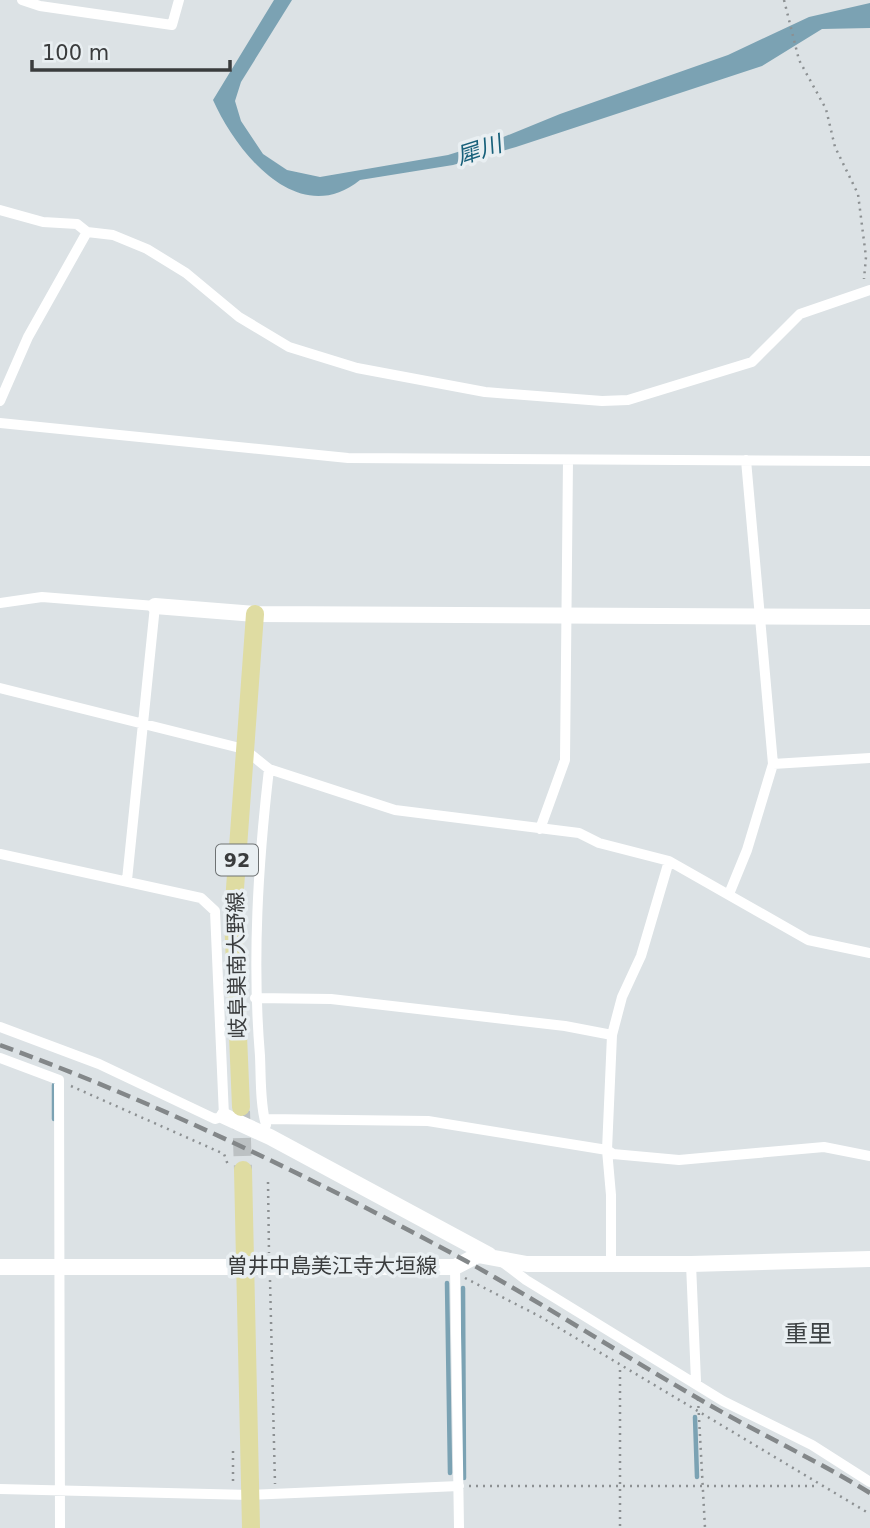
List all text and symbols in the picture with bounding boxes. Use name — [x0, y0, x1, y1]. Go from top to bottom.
scale bar — [32, 28, 229, 72]
text: 100 m — [42, 41, 109, 65]
water label: 犀川 — [453, 130, 508, 169]
road number: 92 — [216, 845, 258, 876]
street label: 岐阜巣南大野線 — [224, 891, 250, 1039]
street label: 曽井中島美江寺大垣線 — [227, 1254, 437, 1278]
district label: 重里 — [784, 1320, 832, 1348]

